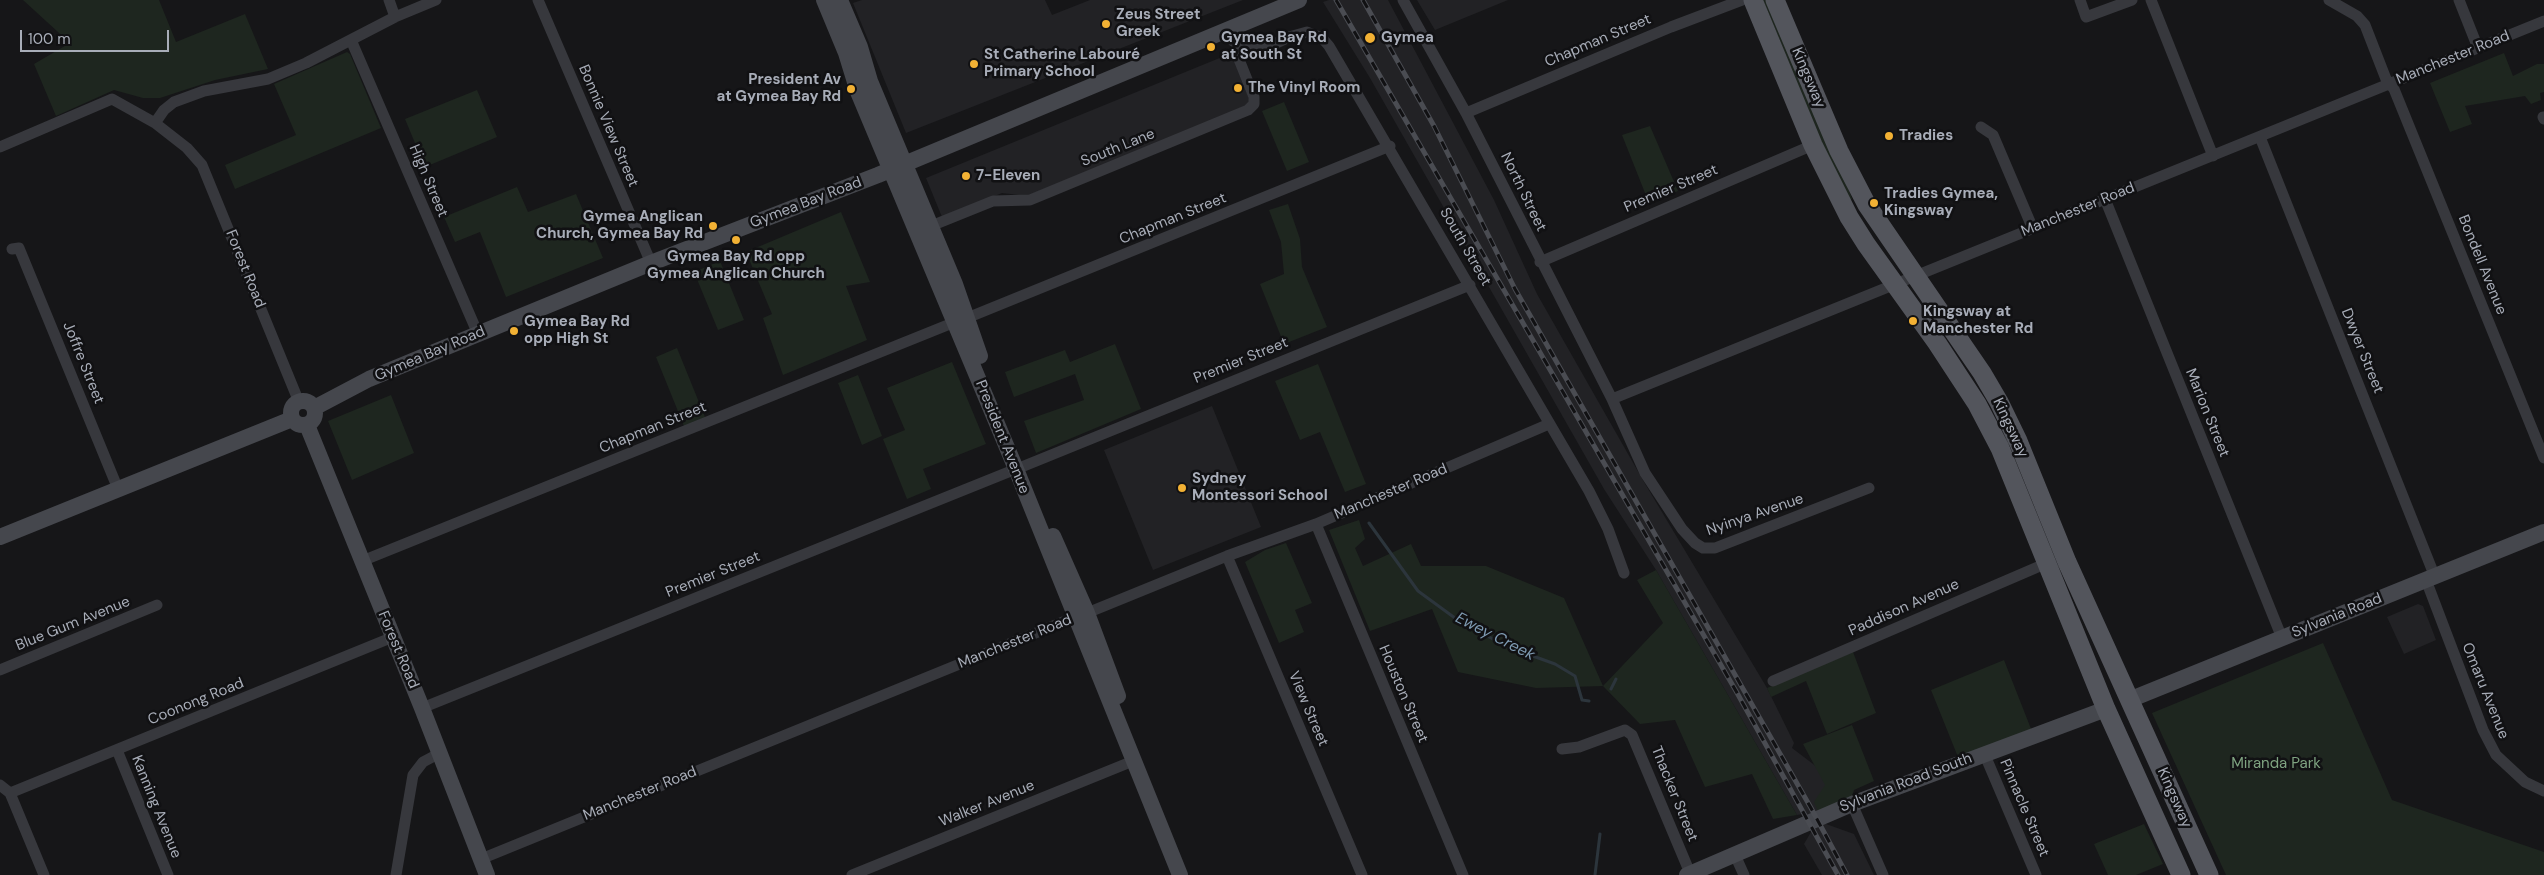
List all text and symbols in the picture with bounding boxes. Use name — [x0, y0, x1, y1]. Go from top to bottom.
place label: Zeus Street Greek — [1116, 6, 1200, 41]
street label: Chapman Street — [1542, 11, 1654, 71]
marker: Zeus Street Greek — [1100, 18, 1112, 30]
scale bar — [22, 20, 171, 52]
street label: Manchester Road — [2394, 27, 2512, 89]
text: 100 m — [28, 29, 71, 49]
place label: Gymea Bay Rd at South St — [1221, 29, 1327, 64]
place label: Gymea — [1381, 29, 1434, 47]
marker: Gymea — [1363, 31, 1377, 45]
marker: Gymea Bay Rd at South St — [1205, 41, 1217, 53]
street label: Kingsway — [1787, 45, 1829, 111]
place label: St Catherine Labouré Primary School — [984, 46, 1140, 81]
marker: St Catherine Labouré Primary School — [968, 58, 980, 70]
street label: Bonnie View Street — [574, 62, 642, 190]
place label: President Av at Gymea Bay Rd — [717, 71, 841, 106]
place label: The Vinyl Room — [1248, 79, 1360, 97]
marker: The Vinyl Room — [1232, 82, 1244, 94]
marker: President Av at Gymea Bay Rd — [845, 83, 857, 95]
street label: South Lane — [1079, 125, 1157, 171]
place label: Tradies — [1899, 127, 1953, 145]
marker: Tradies — [1883, 130, 1895, 142]
street label: High Street — [405, 142, 451, 220]
street label: North Street — [1496, 149, 1550, 235]
street label: Premier Street — [1621, 161, 1721, 217]
place label: 7-Eleven — [976, 167, 1040, 185]
marker: 7-Eleven — [960, 170, 972, 182]
street label: Gymea Bay Road — [748, 173, 864, 233]
street label: Manchester Road — [2019, 179, 2137, 241]
place label: Tradies Gymea, Kingsway — [1884, 185, 1998, 220]
street label: Chapman Street — [1117, 189, 1229, 249]
marker: Tradies Gymea, Kingsway — [1868, 197, 1880, 209]
street label: South Street — [1435, 205, 1495, 289]
place label: Gymea Anglican Church, Gymea Bay Rd — [536, 208, 703, 243]
street label: Bondell Avenue — [2454, 212, 2510, 318]
marker: Gymea Anglican Church, Gymea Bay Rd — [707, 220, 719, 232]
street label: Forest Road — [221, 227, 269, 311]
marker: Gymea Bay Rd opp Gymea Anglican Church — [730, 234, 742, 246]
place label: Gymea Bay Rd opp Gymea Anglican Church — [647, 248, 825, 283]
place label: Kingsway at Manchester Rd — [1923, 303, 2033, 338]
street label: Dwyer Street — [2337, 306, 2387, 396]
place label: Gymea Bay Rd opp High St — [524, 313, 630, 348]
marker: Kingsway at Manchester Rd — [1907, 315, 1919, 327]
street label: Joffre Street — [58, 319, 108, 407]
street label: Gymea Bay Road — [372, 323, 488, 385]
marker: Gymea Bay Rd opp High St — [508, 325, 520, 337]
street label: Premier Street — [1191, 334, 1291, 388]
street label: Marion Street — [2181, 366, 2233, 460]
street label: President Avenue — [971, 378, 1033, 496]
street label: Kingsway — [1988, 395, 2032, 461]
street label: Chapman Street — [597, 398, 709, 458]
street label: Manchester Road — [1332, 460, 1450, 524]
place label: Sydney Montessori School — [1192, 470, 1328, 505]
marker: Sydney Montessori School — [1176, 482, 1188, 494]
street label: Nyinya Avenue — [1704, 490, 1806, 540]
street label: Premier Street — [663, 548, 763, 602]
street label: Paddison Avenue — [1846, 576, 1962, 640]
street label: Sylvania Road — [2289, 590, 2385, 642]
street label: Blue Gum Avenue — [13, 593, 133, 655]
street label: Forest Road — [374, 609, 422, 691]
water label: Ewey Creek — [1452, 609, 1538, 665]
street label: Manchester Road — [956, 611, 1074, 673]
street label: Omaru Avenue — [2458, 640, 2512, 742]
street label: Houston Street — [1374, 642, 1432, 746]
street label: View Street — [1284, 669, 1332, 749]
street label: Coonong Road — [145, 675, 247, 729]
street label: Thacker Street — [1647, 744, 1701, 844]
street label: Sylvania Road South — [1837, 750, 1975, 816]
street label: Kanning Avenue — [127, 753, 185, 861]
park label: Miranda Park — [2231, 755, 2321, 773]
street label: Pinnacle Street — [1995, 756, 2053, 860]
street label: Manchester Road — [581, 763, 699, 825]
street label: Kingsway — [2153, 765, 2195, 831]
street label: Walker Avenue — [937, 777, 1037, 831]

